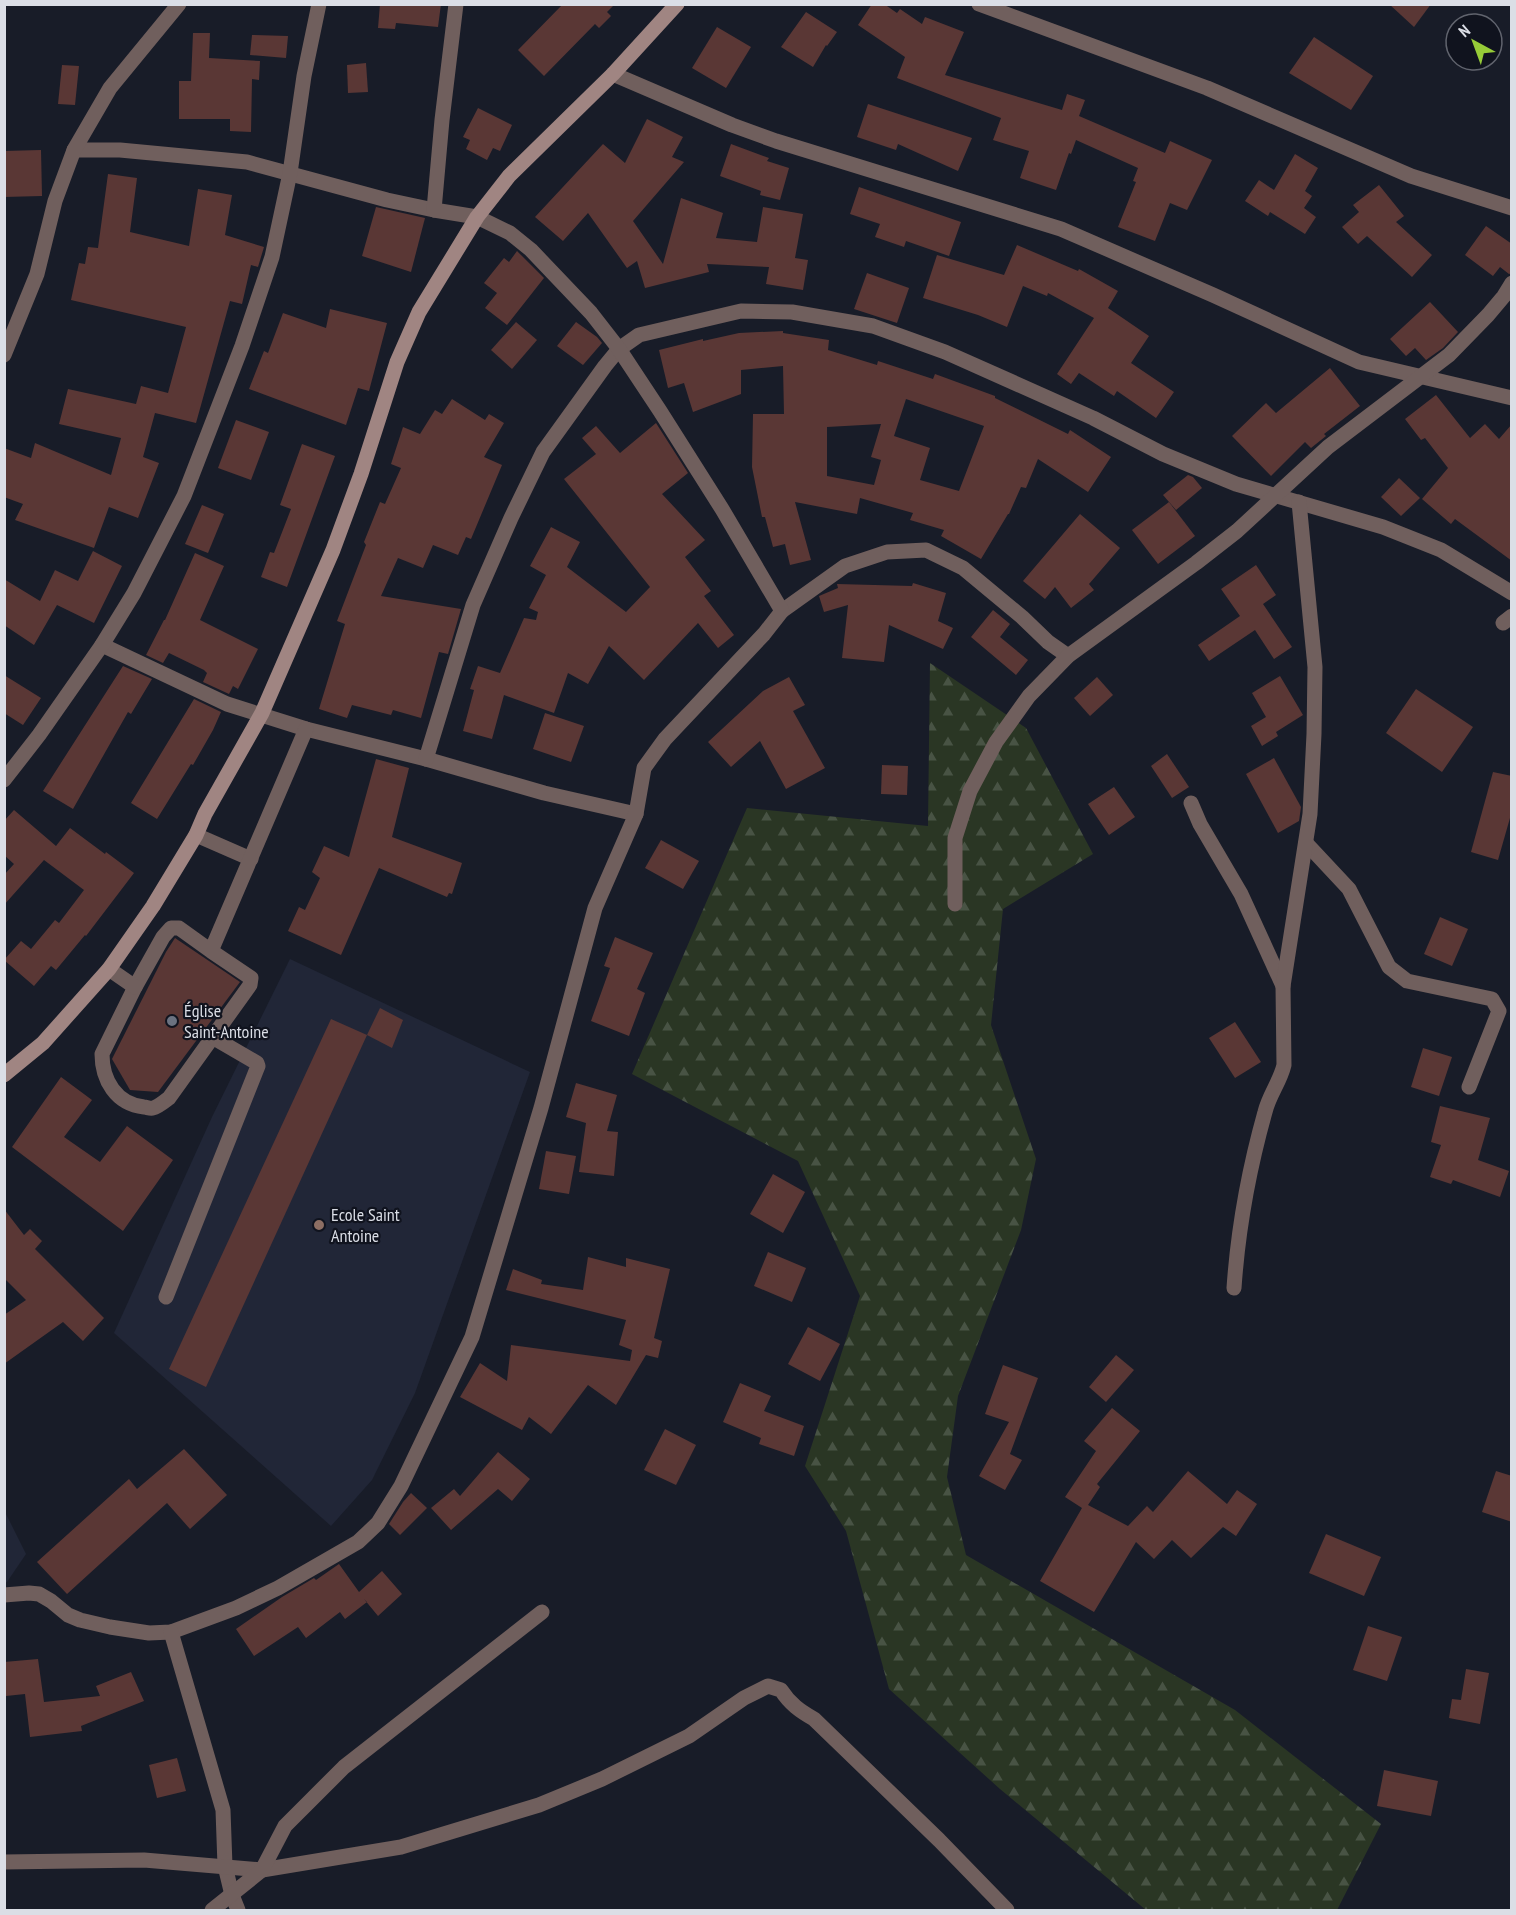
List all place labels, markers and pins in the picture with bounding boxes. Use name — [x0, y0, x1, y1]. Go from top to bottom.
place label: Église Saint-Antoine — [184, 999, 269, 1043]
marker: Église Saint-Antoine — [165, 1014, 179, 1028]
place label: Ecole Saint Antoine — [331, 1203, 400, 1247]
marker: Ecole Saint Antoine — [312, 1218, 326, 1232]

